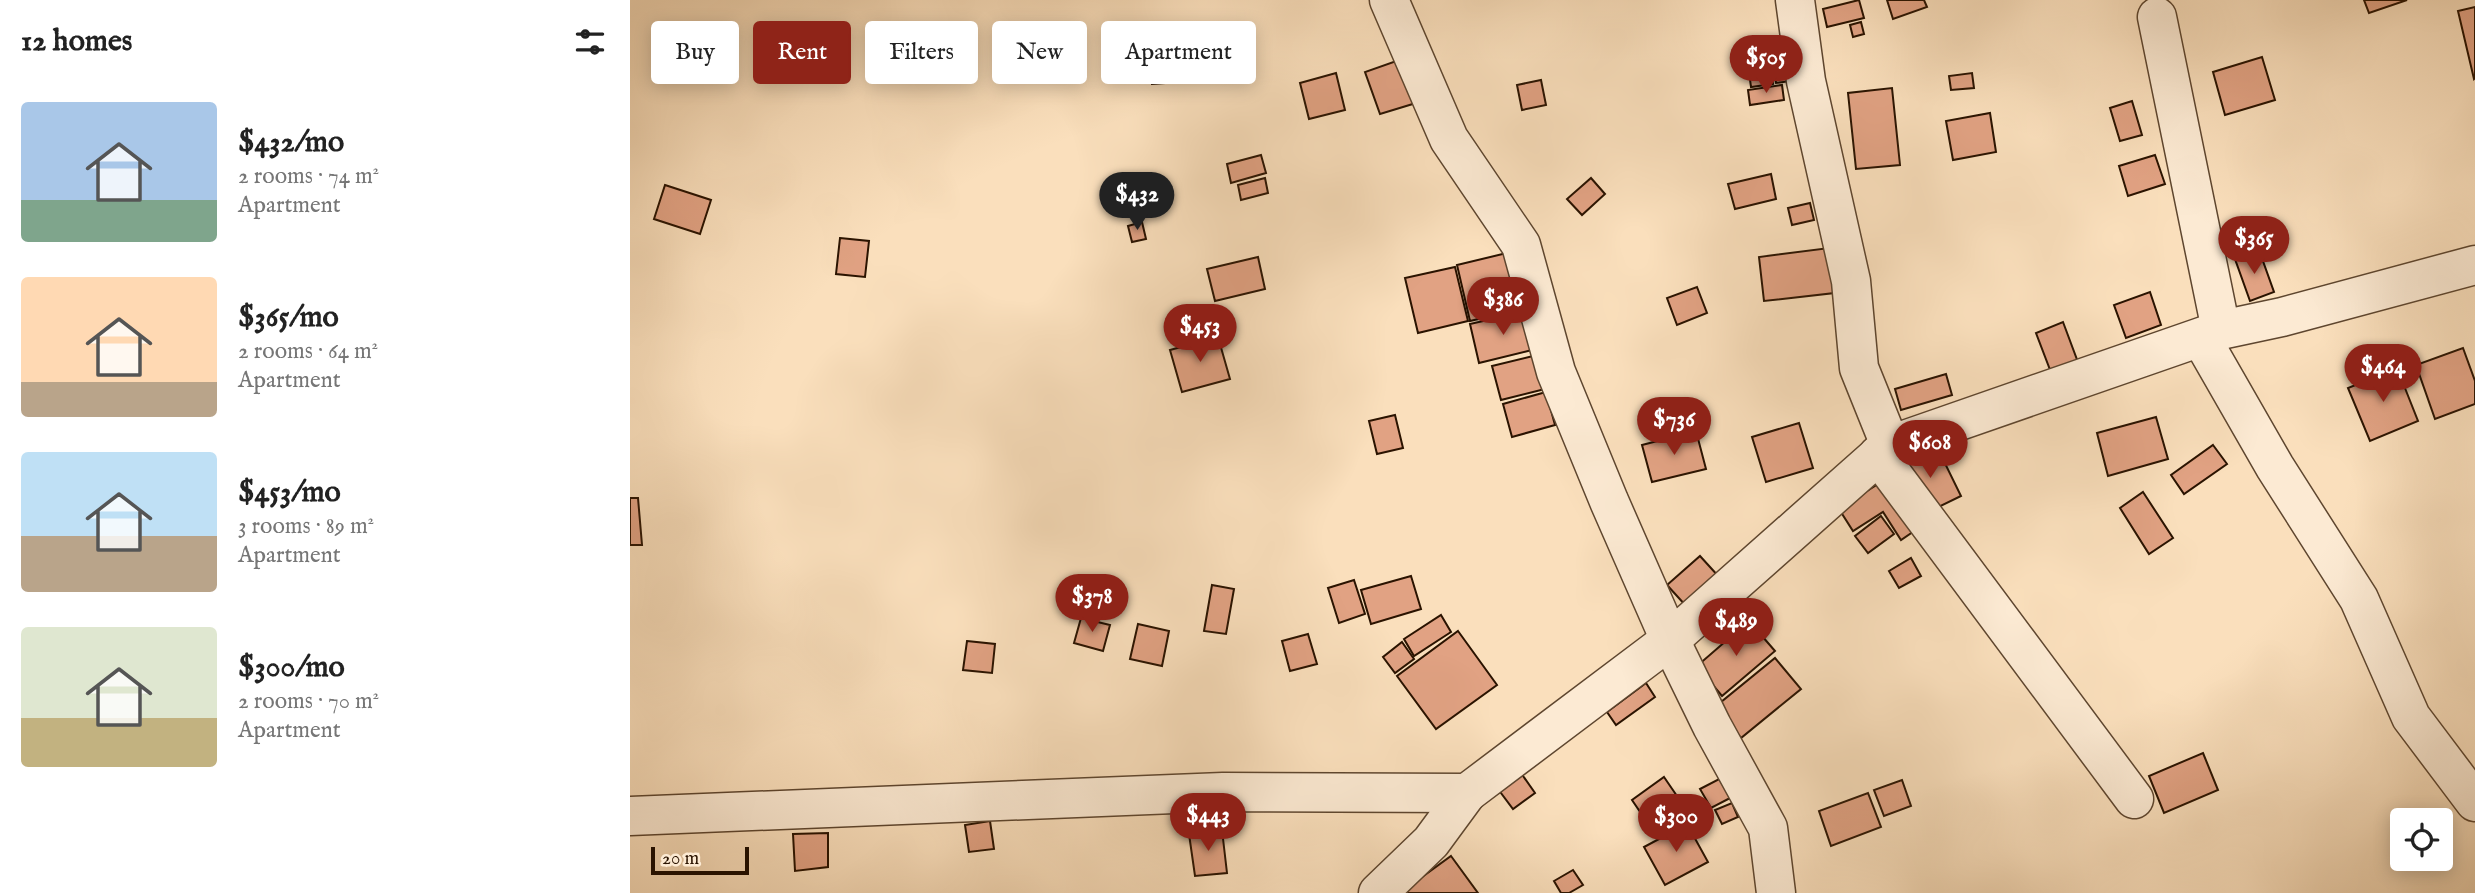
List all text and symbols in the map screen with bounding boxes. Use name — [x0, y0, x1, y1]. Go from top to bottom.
chip: Buy — [651, 21, 739, 84]
chip: Rent — [753, 21, 851, 84]
chip: Filters — [865, 21, 978, 84]
chip: New — [992, 21, 1087, 84]
chip: Apartment — [1101, 21, 1256, 84]
text: 12 homes — [21, 23, 132, 61]
icon: filters — [571, 23, 609, 61]
pin: $505 — [1725, 36, 1807, 95]
text: $505 — [1746, 43, 1786, 72]
text: $432/mo — [238, 124, 344, 162]
icon: home — [77, 130, 161, 214]
text: 2 rooms · 74 m² — [238, 162, 379, 191]
pin: $432 — [1096, 173, 1178, 232]
text: $432 — [1115, 180, 1159, 209]
text: Apartment — [238, 191, 341, 220]
pin: $365 — [2213, 216, 2295, 276]
text: $365 — [2234, 224, 2274, 253]
pin: $386 — [1462, 278, 1544, 337]
text: $386 — [1483, 285, 1523, 314]
text: $365/mo — [238, 299, 339, 337]
pin: $453 — [1159, 304, 1241, 364]
icon: home — [77, 305, 161, 389]
text: $453 — [1180, 312, 1220, 341]
text: 2 rooms · 64 m² — [238, 337, 378, 366]
pin: $464 — [2342, 344, 2424, 404]
text: $464 — [2361, 352, 2406, 381]
text: Apartment — [238, 366, 341, 395]
pin: $736 — [1633, 398, 1715, 457]
text: $736 — [1653, 405, 1695, 434]
pin: $608 — [1889, 420, 1971, 480]
text: $608 — [1909, 428, 1951, 457]
text: $453/mo — [238, 474, 341, 512]
icon: home — [77, 480, 161, 564]
text: 3 rooms · 89 m² — [238, 512, 374, 541]
text: Apartment — [238, 541, 341, 570]
pin: $378 — [1051, 574, 1133, 634]
text: $378 — [1071, 582, 1113, 611]
pin: $489 — [1695, 598, 1777, 658]
text: $489 — [1714, 606, 1758, 635]
text: $300/mo — [238, 649, 345, 687]
icon: home — [77, 655, 161, 739]
text: 2 rooms · 70 m² — [238, 687, 379, 716]
text: Apartment — [238, 716, 341, 745]
pin: $443 — [1167, 794, 1249, 853]
pin: $300 — [1635, 794, 1717, 854]
text: $443 — [1186, 801, 1230, 830]
text: $300 — [1654, 802, 1698, 831]
map controls — [2390, 808, 2453, 871]
button: locate — [2390, 808, 2453, 871]
scale bar — [651, 844, 749, 876]
text: 20 m — [662, 847, 699, 871]

